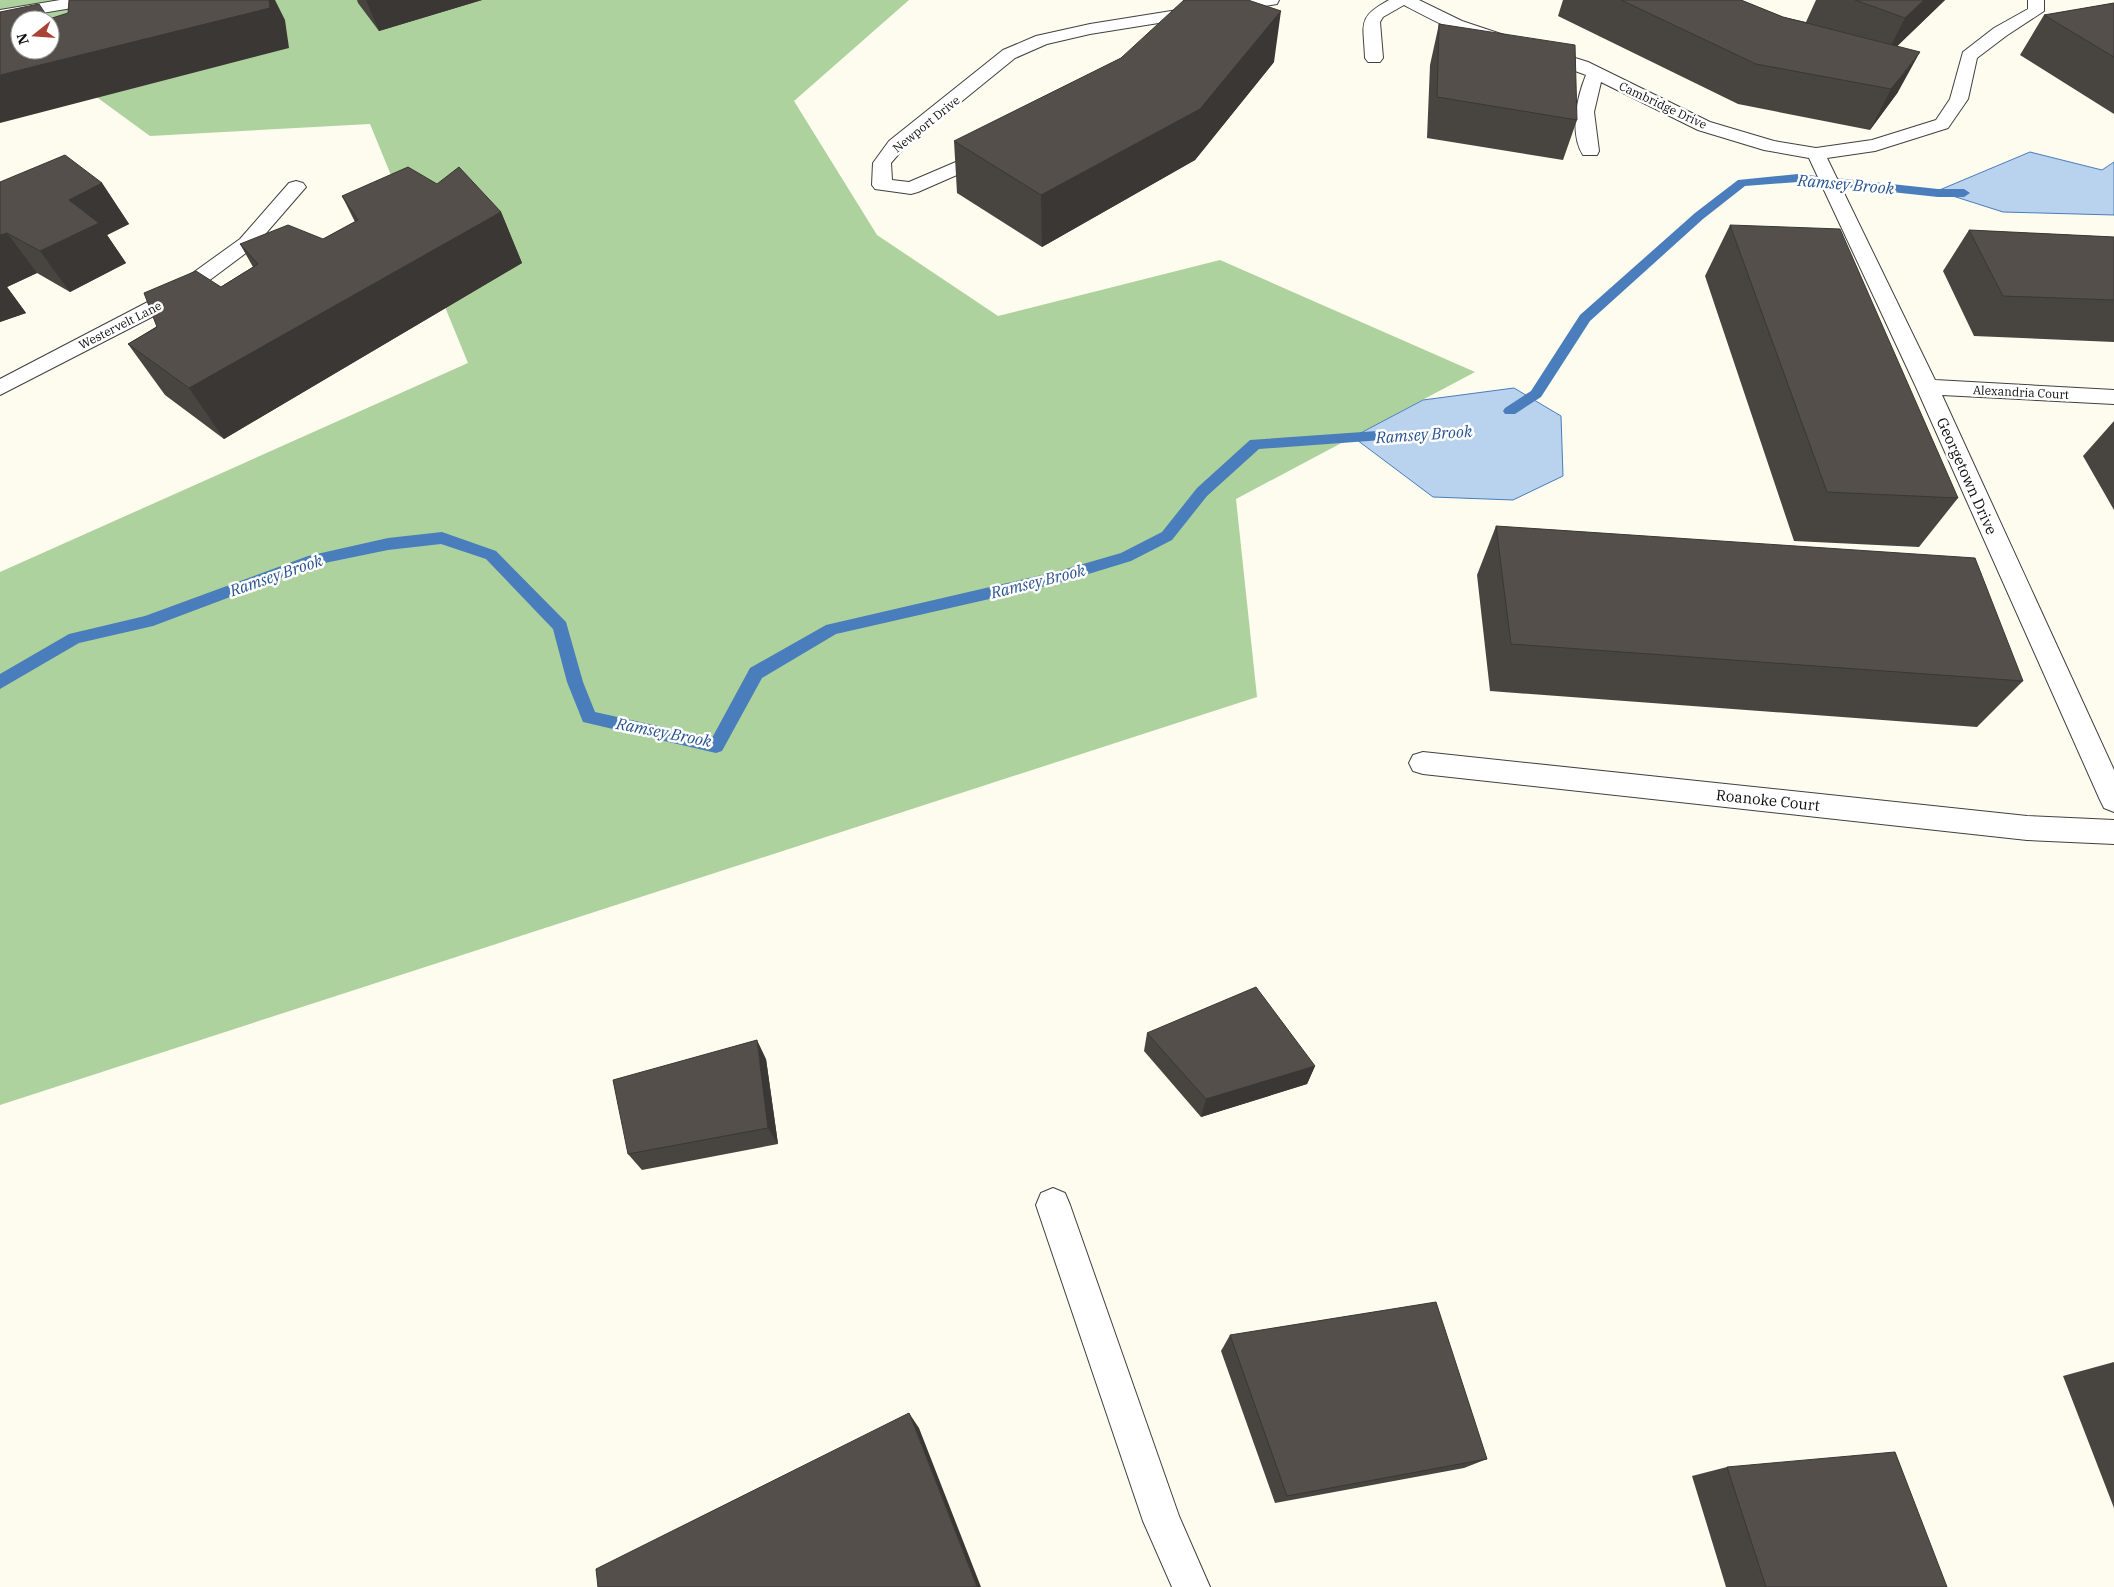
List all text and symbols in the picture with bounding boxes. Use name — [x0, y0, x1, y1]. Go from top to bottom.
north arrow — [10, 10, 60, 60]
text: N — [12, 31, 33, 47]
street label: Cambridge Drive — [1617, 78, 1709, 132]
street label: Newport Drive — [889, 92, 963, 156]
water label: Ramsey Brook — [1796, 170, 1896, 198]
street label: Westervelt Lane — [76, 298, 164, 352]
street label: Alexandria Court — [1973, 382, 2069, 402]
street label: Georgetown Drive — [1933, 414, 2001, 538]
water label: Ramsey Brook — [1374, 421, 1473, 447]
water label: Ramsey Brook — [226, 550, 325, 601]
water label: Ramsey Brook — [988, 559, 1088, 603]
water label: Ramsey Brook — [614, 713, 714, 751]
street label: Roanoke Court — [1715, 785, 1821, 815]

